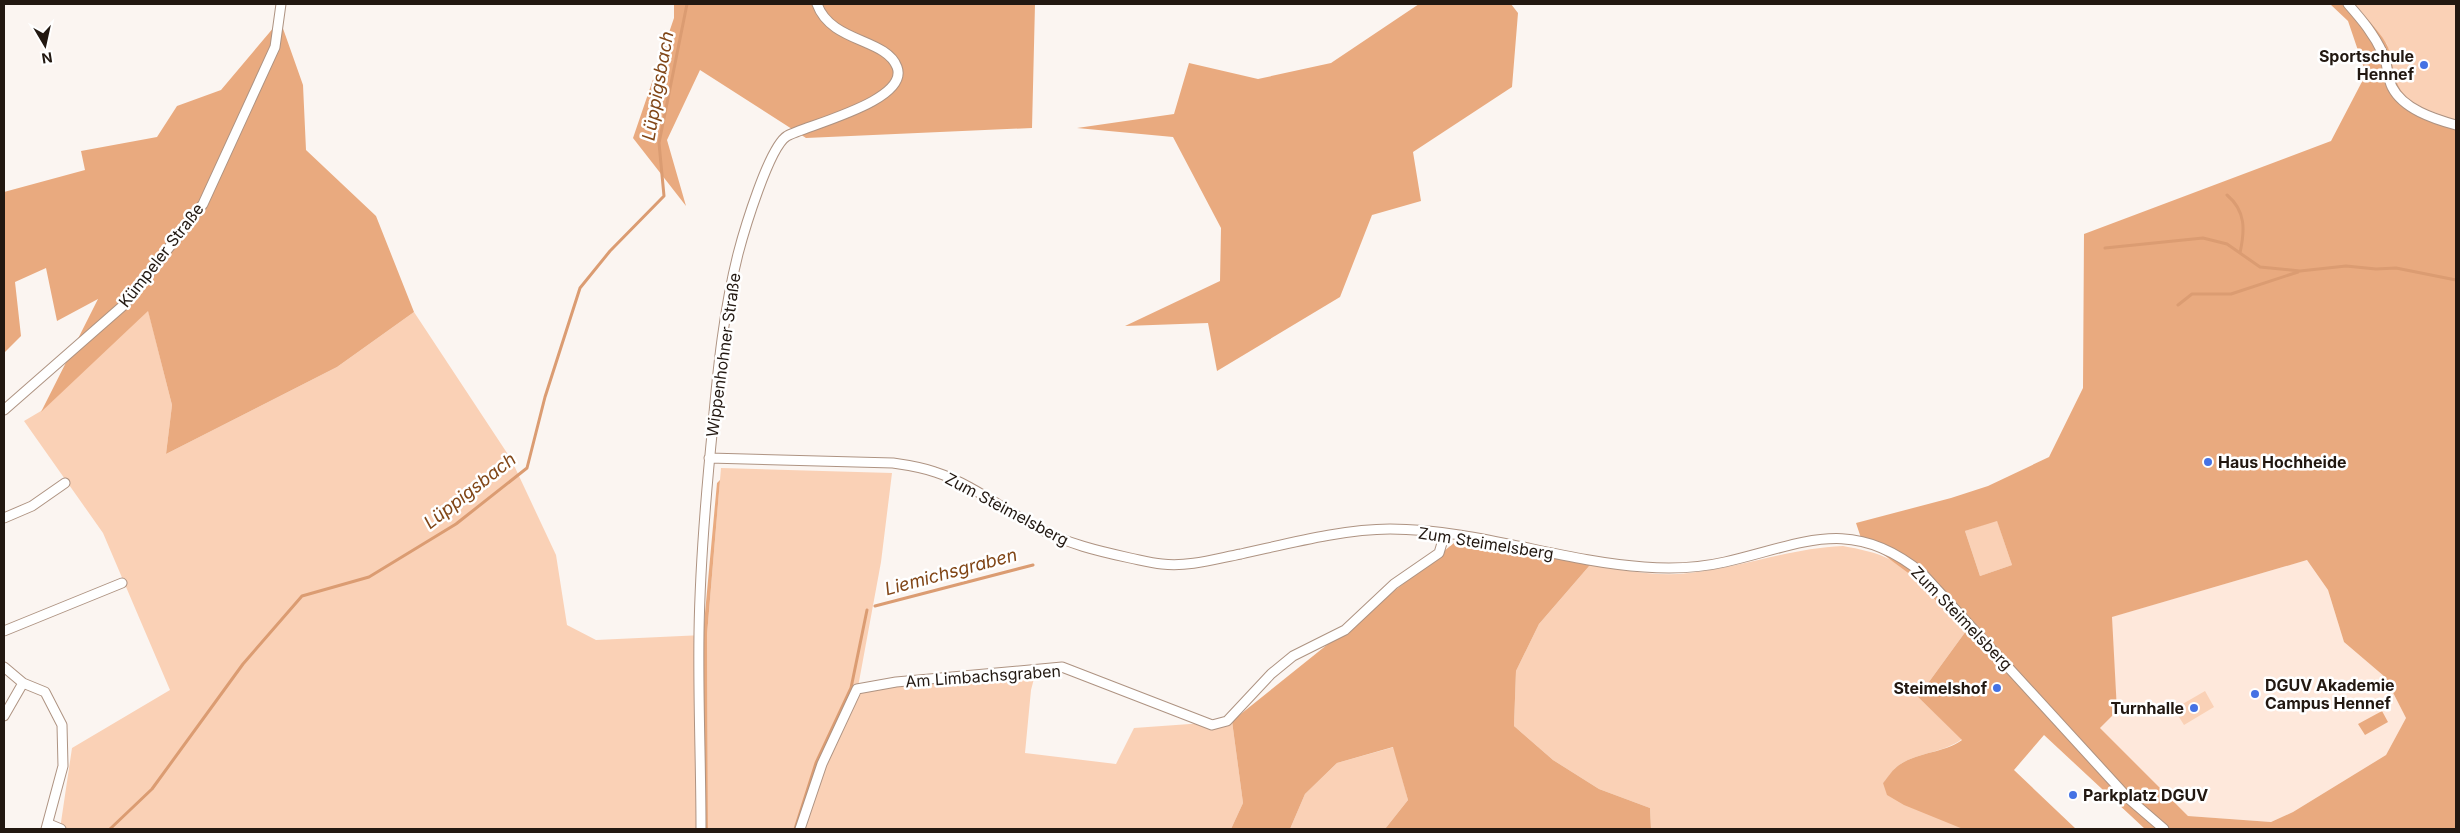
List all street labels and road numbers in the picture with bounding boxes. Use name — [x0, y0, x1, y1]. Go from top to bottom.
street label: Kümpeler Straße — [114, 199, 208, 311]
street label: Wippenhohner Straße — [702, 272, 744, 438]
street label: Zum Steimelsberg — [942, 468, 1072, 550]
street label: Zum Steimelsberg — [1417, 522, 1555, 564]
street label: Zum Steimelsberg — [1907, 562, 2017, 674]
street label: Am Limbachsgraben — [905, 661, 1061, 691]

